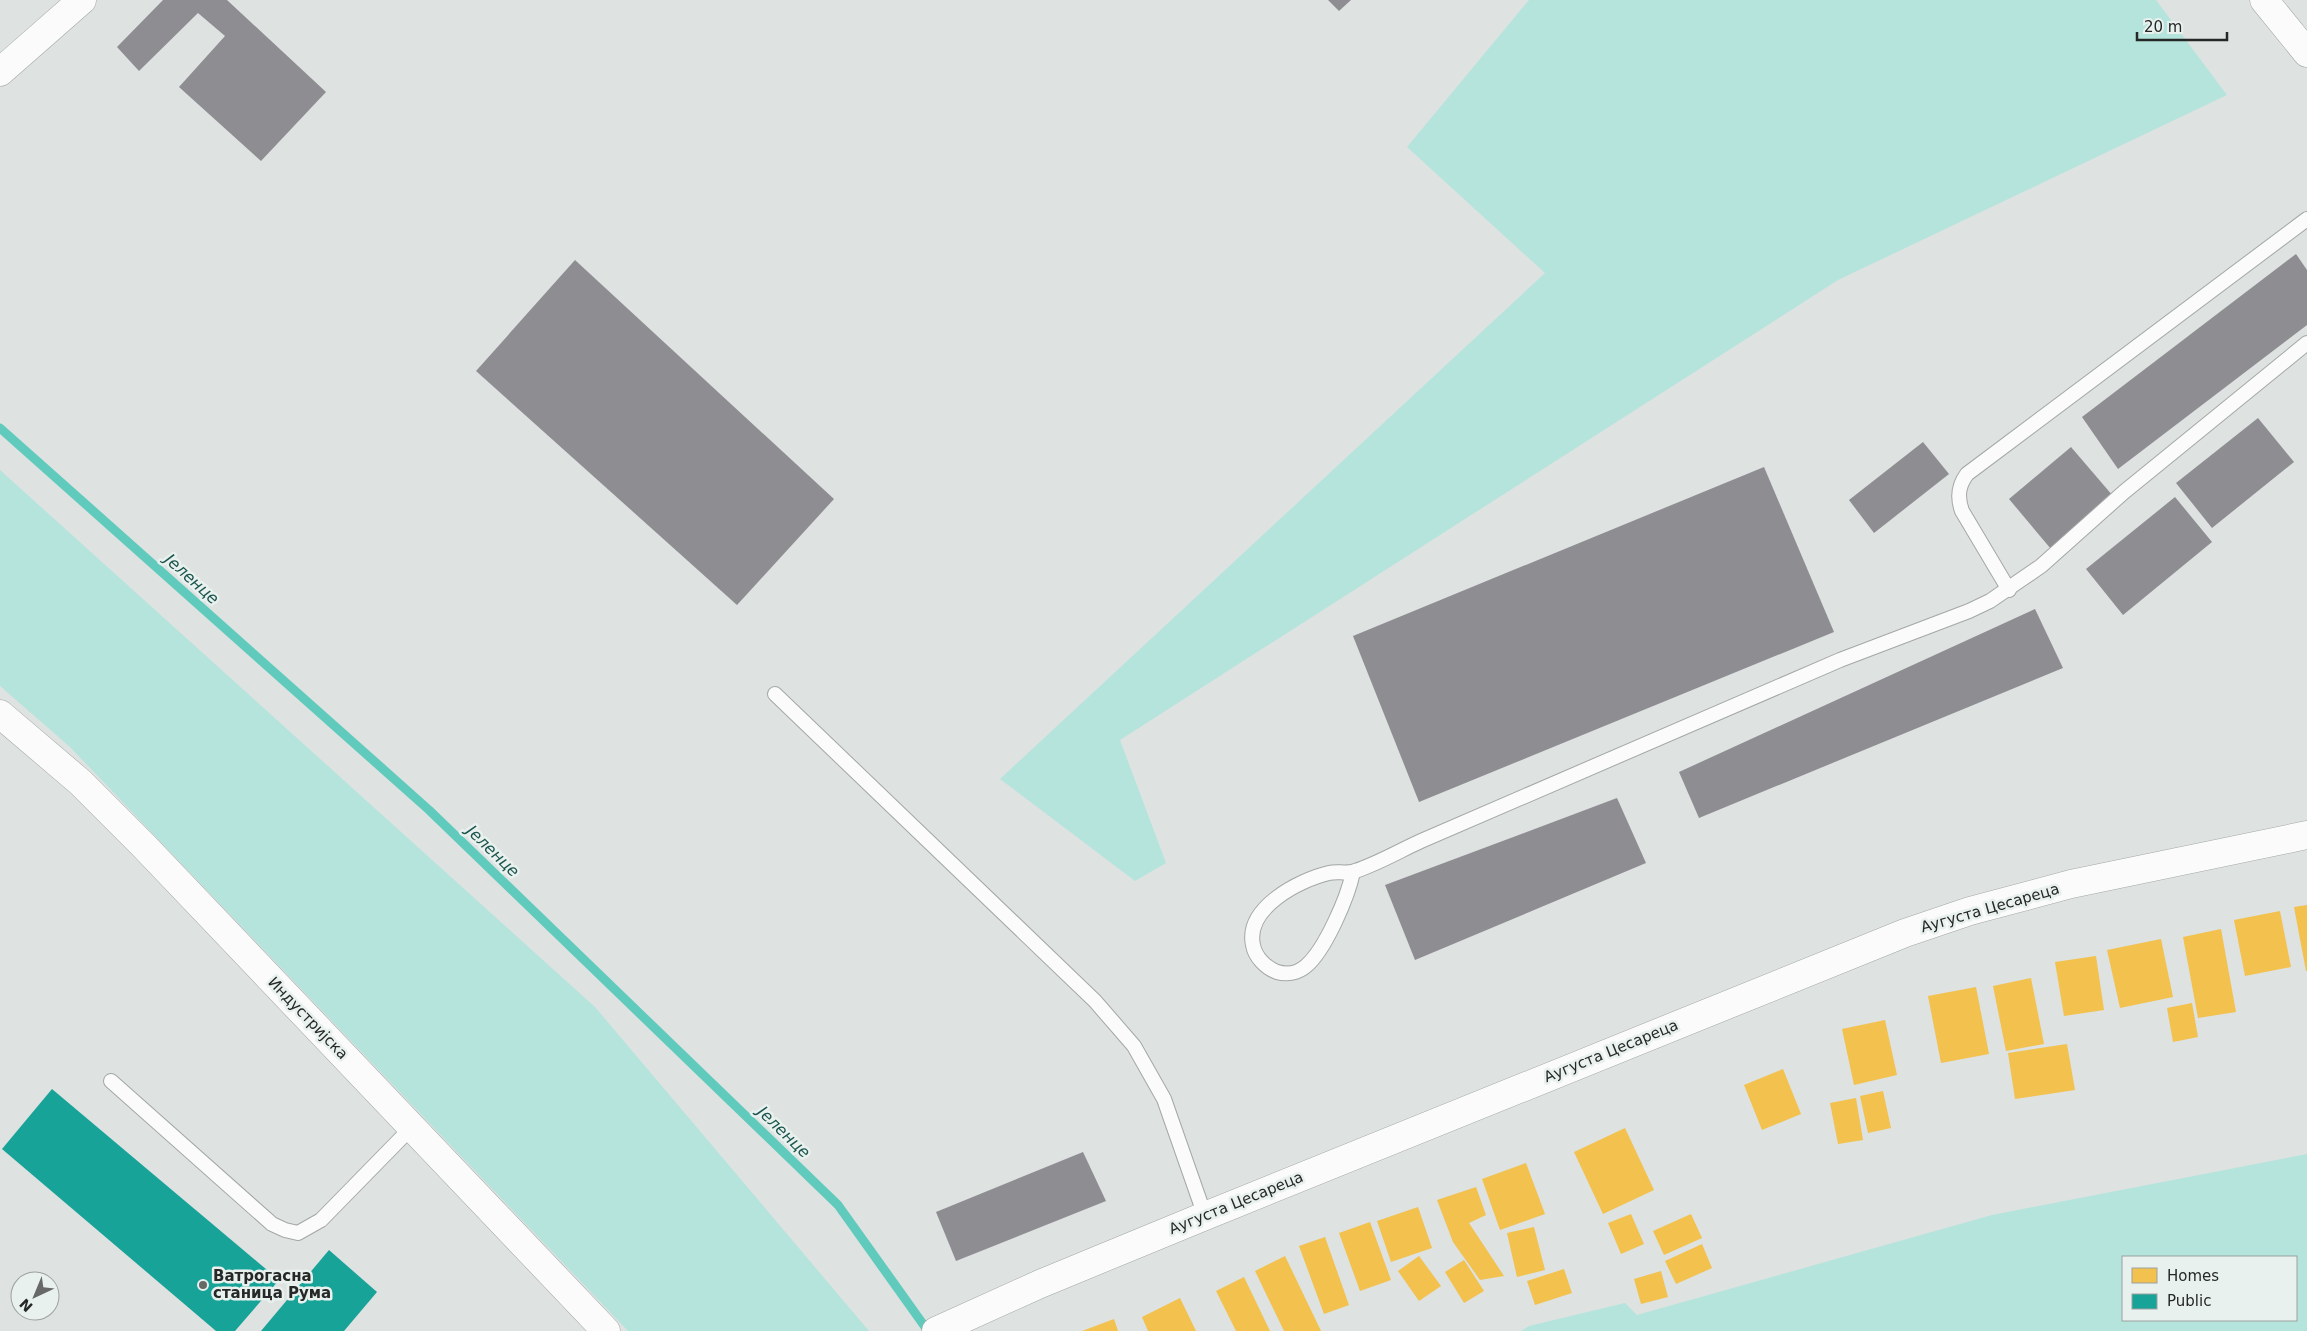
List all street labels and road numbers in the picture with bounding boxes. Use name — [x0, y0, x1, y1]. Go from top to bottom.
street label: Аугуста Цесареца — [1919, 880, 2061, 936]
street label: Индустријска — [264, 973, 352, 1063]
street label: Аугуста Цесареца — [1541, 1016, 1681, 1086]
street label: Аугуста Цесареца — [1166, 1168, 1306, 1238]

